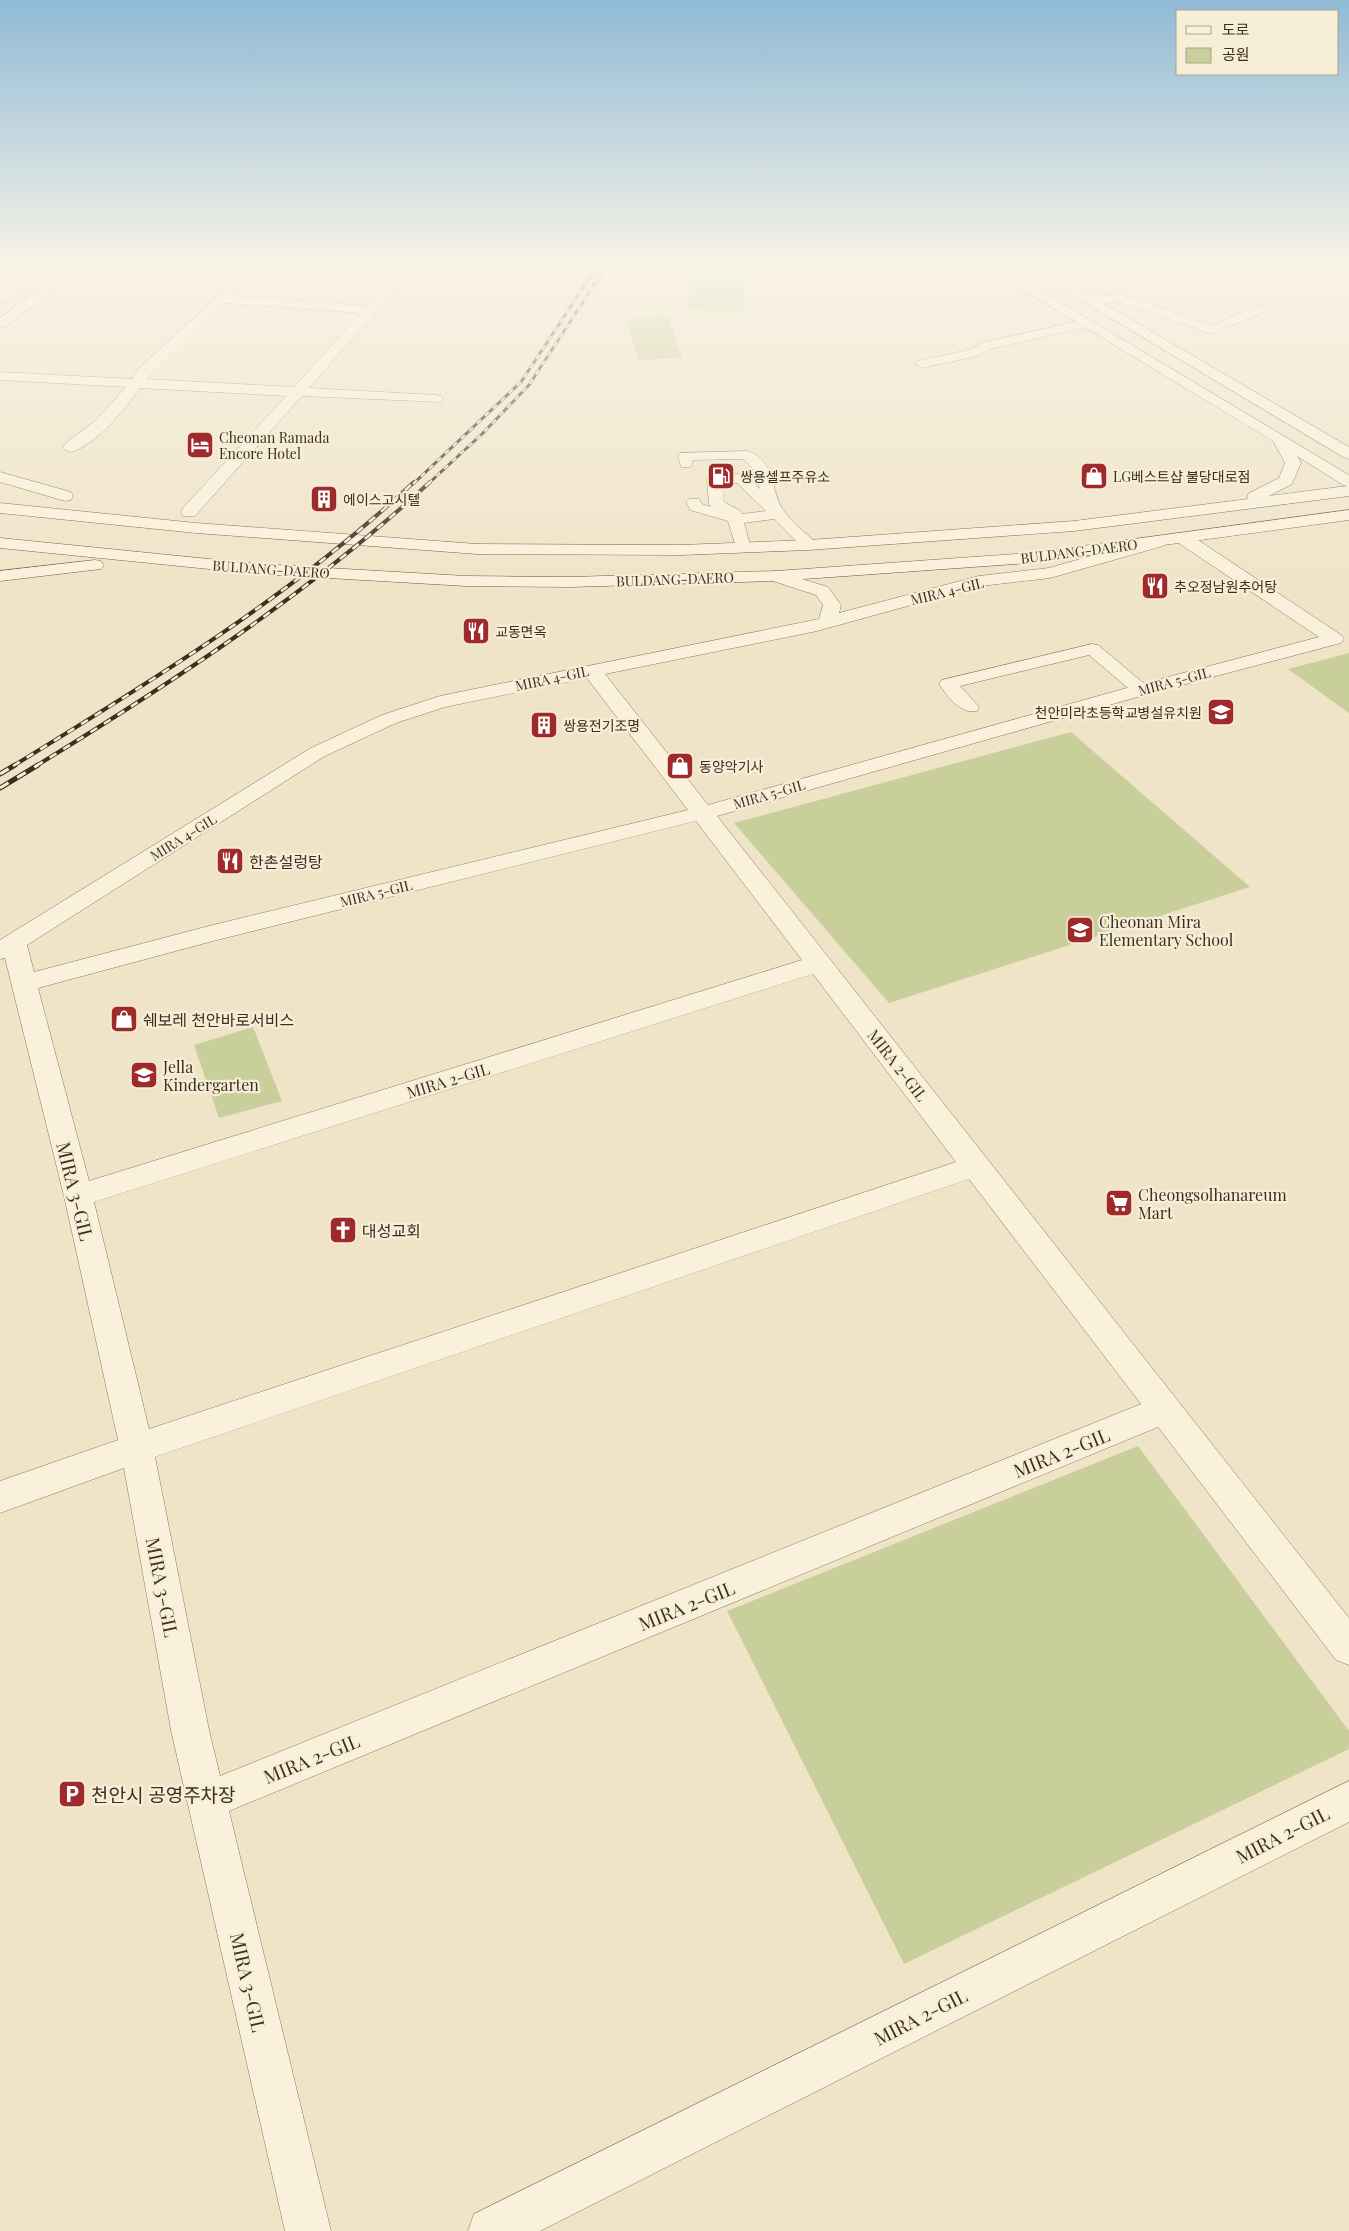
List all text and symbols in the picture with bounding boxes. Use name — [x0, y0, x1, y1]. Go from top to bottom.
legend — [1176, 10, 1339, 75]
text: 도로 — [1222, 19, 1250, 39]
text: 공원 — [1222, 44, 1250, 64]
place label: Cheonan Ramada Encore Hotel — [219, 428, 329, 463]
hotel icon: Cheonan Ramada Encore Hotel — [185, 430, 215, 460]
fuel station icon: 쌍용셀프주유소 — [706, 461, 736, 491]
shop icon: LG베스트샵 불당대로점 — [1079, 461, 1109, 491]
place label: 쌍용셀프주유소 — [740, 467, 830, 486]
place label: LG베스트샵 불당대로점 — [1113, 467, 1250, 486]
building icon: 에이스고시텔 — [309, 484, 339, 514]
place label: 에이스고시텔 — [343, 490, 420, 509]
street label: BULDANG-DAERO — [1019, 534, 1139, 568]
street label: BULDANG-DAERO — [212, 555, 330, 583]
street label: BULDANG-DAERO — [616, 567, 734, 591]
restaurant icon: 추오정남원추어탕 — [1140, 571, 1170, 601]
street label: MIRA 4-GIL — [908, 573, 986, 609]
place label: 추오정남원추어탕 — [1174, 577, 1277, 596]
restaurant icon: 교동면옥 — [461, 616, 491, 646]
place label: 교동면옥 — [495, 622, 547, 641]
street label: MIRA 4-GIL — [513, 661, 591, 695]
street label: MIRA 5-GIL — [1136, 662, 1212, 700]
school or university icon: 천안미라초등학교병설유치원 — [1206, 697, 1236, 727]
place label: 천안미라초등학교병설유치원 — [1035, 703, 1202, 722]
building icon: 쌍용전기조명 — [529, 710, 559, 740]
place label: 쌍용전기조명 — [563, 716, 640, 735]
shop icon: 동양악기사 — [665, 751, 695, 781]
place label: 동양악기사 — [699, 757, 764, 776]
street label: MIRA 5-GIL — [731, 775, 807, 813]
street label: MIRA 4-GIL — [146, 809, 220, 865]
restaurant icon: 한촌설렁탕 — [215, 846, 245, 876]
place label: 한촌설렁탕 — [249, 851, 323, 872]
street label: MIRA 5-GIL — [338, 875, 414, 911]
place label: Cheonan Mira Elementary School — [1099, 911, 1234, 950]
school or university icon: Cheonan Mira Elementary School — [1065, 915, 1095, 945]
shop icon: 쉐보레 천안바로서비스 — [109, 1004, 139, 1034]
place label: 쉐보레 천안바로서비스 — [143, 1009, 294, 1030]
street label: MIRA 2-GIL — [863, 1025, 933, 1105]
place label: Jella Kindergarten — [162, 1056, 259, 1095]
street label: MIRA 2-GIL — [404, 1057, 492, 1103]
school or university icon: Jella Kindergarten — [129, 1060, 159, 1090]
street label: MIRA 3-GIL — [51, 1139, 101, 1243]
place label: Cheongsolhanareum Mart — [1138, 1184, 1287, 1223]
supermarket icon: Cheongsolhanareum Mart — [1104, 1188, 1134, 1218]
church icon: 대성교회 — [328, 1215, 358, 1245]
place label: 대성교회 — [362, 1220, 421, 1241]
street label: MIRA 2-GIL — [1009, 1421, 1113, 1483]
street label: MIRA 3-GIL — [141, 1535, 185, 1639]
street label: MIRA 2-GIL — [634, 1574, 738, 1636]
street label: MIRA 2-GIL — [259, 1727, 363, 1789]
parking icon: 천안시 공영주차장 — [57, 1779, 87, 1809]
place label: 천안시 공영주차장 — [91, 1781, 236, 1807]
street label: MIRA 2-GIL — [1231, 1799, 1333, 1869]
street label: MIRA 3-GIL — [225, 1930, 273, 2034]
street label: MIRA 2-GIL — [869, 1981, 971, 2051]

